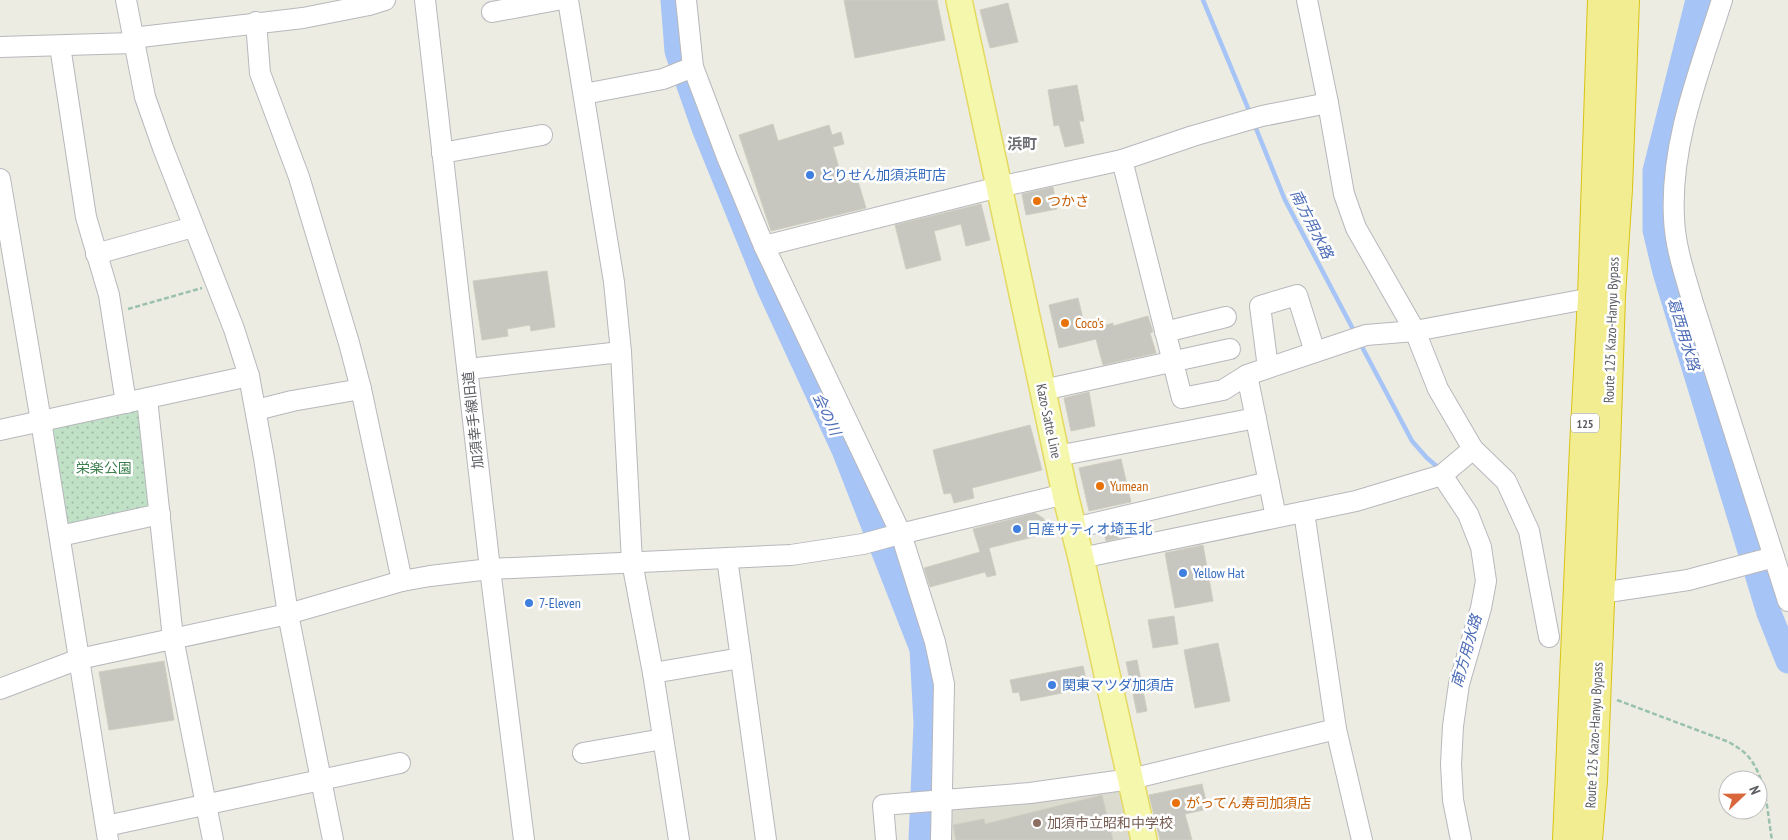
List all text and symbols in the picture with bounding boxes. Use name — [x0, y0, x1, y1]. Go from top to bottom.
district label: 浜町 — [1007, 134, 1037, 153]
place label: とりせん加須浜町店 — [820, 166, 946, 184]
marker: とりせん加須浜町店 — [804, 169, 816, 181]
water label: 南方用水路 — [1287, 186, 1338, 264]
place label: つかさ — [1047, 192, 1089, 210]
marker: つかさ — [1031, 195, 1043, 207]
street label: Route 125 Kazo-Hanyu Bypass — [1599, 256, 1623, 403]
water label: 葛西用水路 — [1664, 295, 1705, 375]
place label: Coco's — [1075, 314, 1104, 332]
marker: Coco's — [1059, 317, 1071, 329]
street label: 加須幸手線旧道 — [459, 370, 487, 470]
street label: Kazo-Satte Line — [1032, 382, 1066, 460]
water label: 会の川 — [809, 390, 846, 440]
road number: 125 — [1571, 413, 1599, 432]
park label: 栄楽公園 — [76, 459, 132, 477]
place label: Yumean — [1110, 477, 1148, 495]
marker: Yumean — [1094, 480, 1106, 492]
place label: 日産サティオ埼玉北 — [1027, 520, 1152, 538]
marker: 日産サティオ埼玉北 — [1011, 523, 1023, 535]
place label: Yellow Hat — [1193, 564, 1245, 582]
marker: Yellow Hat — [1177, 567, 1189, 579]
place label: 7-Eleven — [539, 594, 581, 612]
marker: 7-Eleven — [523, 597, 535, 609]
water label: 南方用水路 — [1447, 610, 1486, 690]
street label: Route 125 Kazo-Hanyu Bypass — [1581, 661, 1607, 809]
place label: 関東マツダ加須店 — [1062, 676, 1174, 694]
marker: 関東マツダ加須店 — [1046, 679, 1058, 691]
north arrow — [1718, 770, 1768, 820]
text: N — [1745, 783, 1765, 797]
place label: がってん寿司加須店 — [1186, 794, 1311, 812]
marker: がってん寿司加須店 — [1170, 797, 1182, 809]
place label: 加須市立昭和中学校 — [1047, 814, 1173, 832]
marker: 加須市立昭和中学校 — [1031, 817, 1043, 829]

